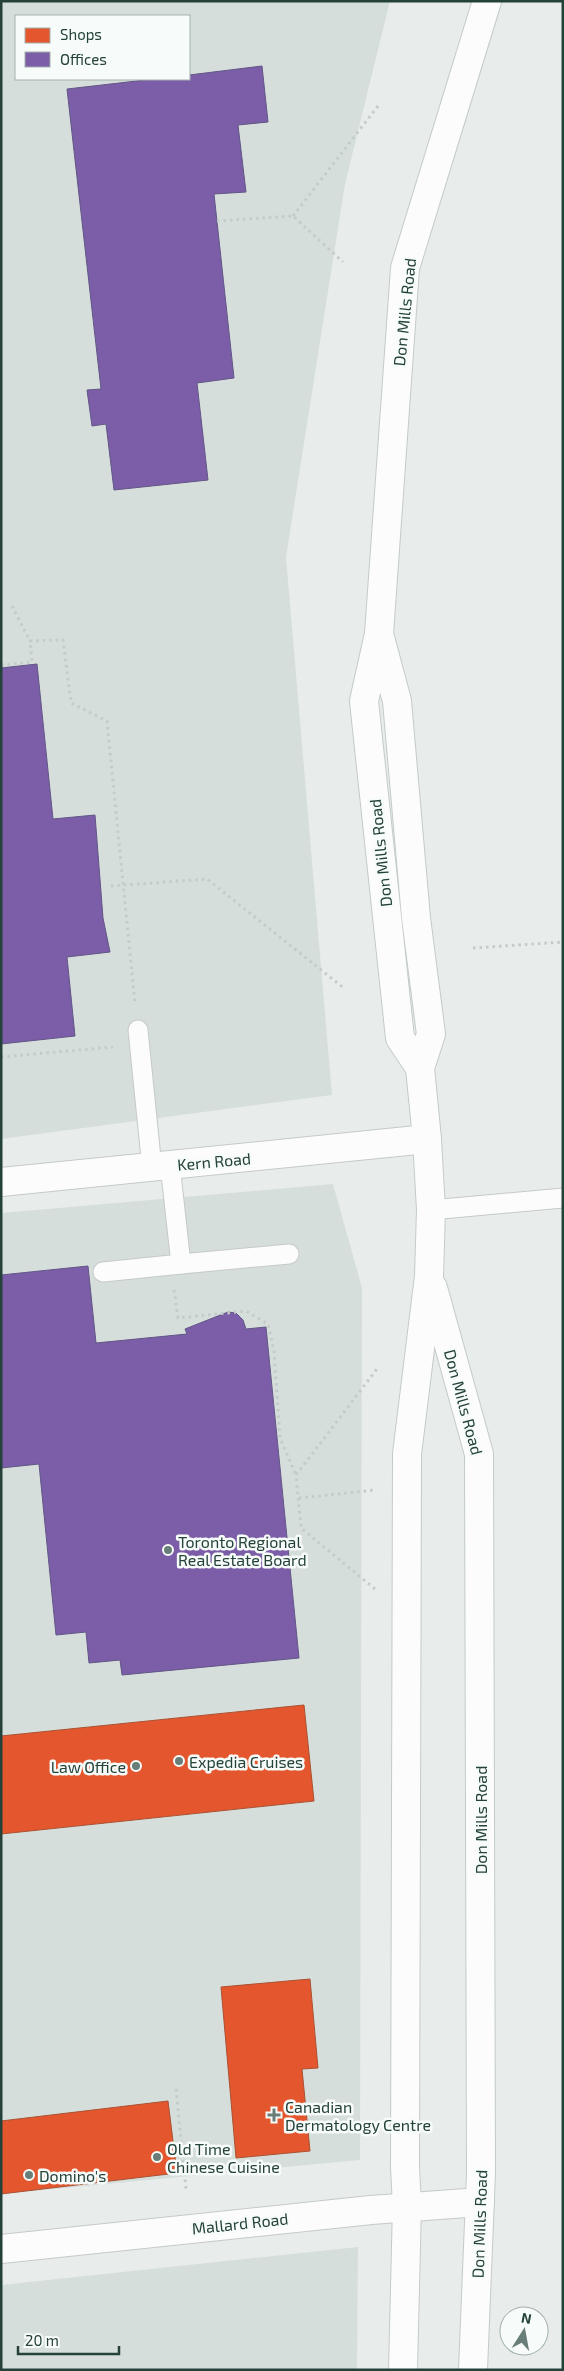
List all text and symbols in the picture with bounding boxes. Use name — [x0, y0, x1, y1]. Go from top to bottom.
legend — [15, 15, 190, 80]
text: Shops — [60, 25, 102, 43]
text: Offices — [60, 50, 107, 68]
street label: Don Mills Road — [389, 257, 419, 367]
street label: Don Mills Road — [365, 798, 395, 908]
street label: Kern Road — [176, 1148, 252, 1174]
street label: Don Mills Road — [441, 1347, 487, 1457]
place label: Toronto Regional Real Estate Board — [178, 1532, 307, 1569]
marker: Toronto Regional Real Estate Board — [162, 1544, 174, 1556]
place label: Expedia Cruises — [189, 1752, 303, 1771]
marker: Expedia Cruises — [173, 1755, 185, 1767]
place label: Law Office — [51, 1757, 126, 1776]
marker: Law Office — [130, 1760, 142, 1772]
street label: Don Mills Road — [471, 1766, 490, 1874]
place label: Canadian Dermatology Centre — [285, 2097, 431, 2134]
marker: Canadian Dermatology Centre — [267, 2108, 281, 2122]
place label: Old Time Chinese Cuisine — [167, 2139, 280, 2176]
marker: Old Time Chinese Cuisine — [151, 2151, 163, 2163]
place label: Domino's — [39, 2166, 106, 2185]
marker: Domino's — [23, 2169, 35, 2181]
street label: Don Mills Road — [468, 2169, 490, 2279]
street label: Mallard Road — [191, 2208, 289, 2238]
north arrow — [499, 2306, 549, 2356]
text: N — [520, 2308, 533, 2327]
scale bar — [18, 2324, 119, 2356]
text: 20 m — [25, 2331, 59, 2349]

